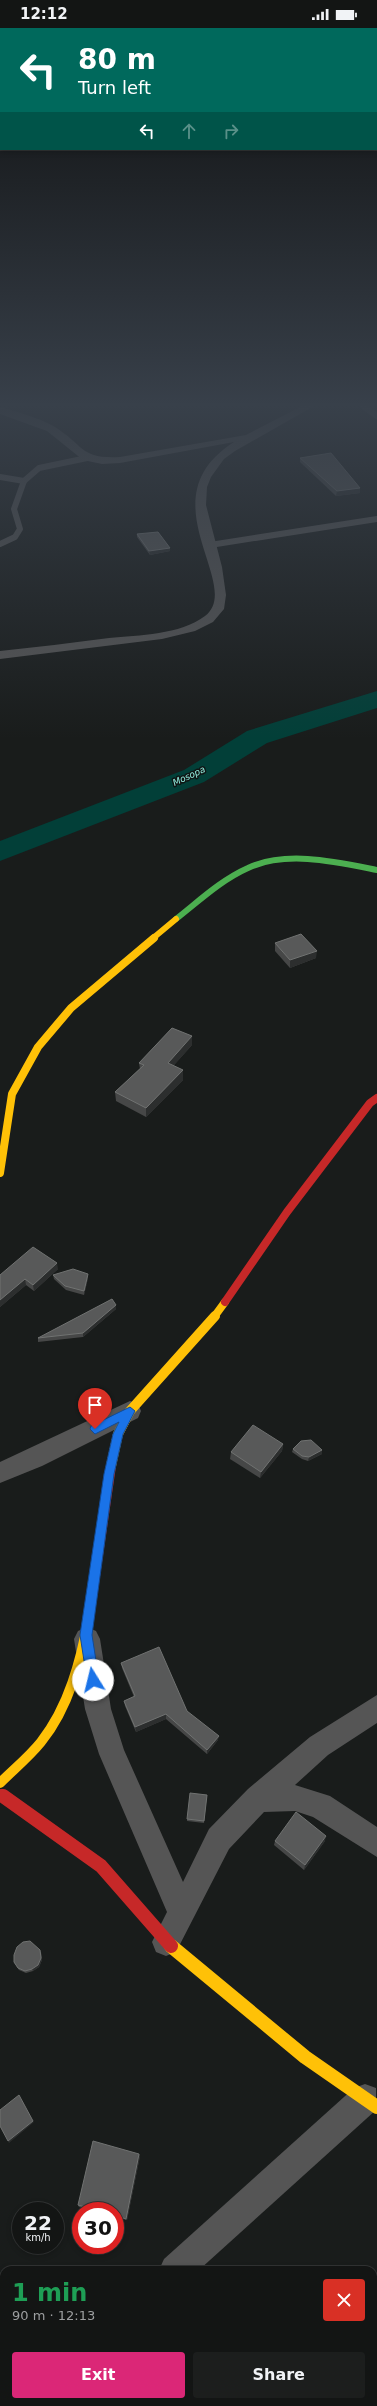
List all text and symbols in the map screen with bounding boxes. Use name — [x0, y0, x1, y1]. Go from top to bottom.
text: 12:12 — [20, 5, 68, 23]
text: 80 m — [78, 43, 156, 76]
icon: left — [12, 44, 64, 96]
text: Turn left — [78, 77, 151, 98]
icon: left — [136, 120, 158, 142]
icon: ahead — [178, 120, 200, 142]
icon: right — [220, 120, 242, 142]
water label: Mosopa — [171, 764, 207, 788]
pin — [78, 1388, 112, 1429]
icon: arrive — [84, 1394, 106, 1416]
position arrow — [72, 1659, 114, 1701]
speed limit sign: 30 — [72, 2202, 124, 2254]
text: 22 — [24, 2211, 52, 2235]
text: km/h — [25, 2232, 51, 2243]
text: 1 min — [12, 2279, 87, 2307]
button: close — [323, 2279, 365, 2321]
text: 90 m · 12:13 — [12, 2308, 95, 2323]
button: Exit — [12, 2352, 185, 2398]
button: Share — [193, 2352, 365, 2398]

